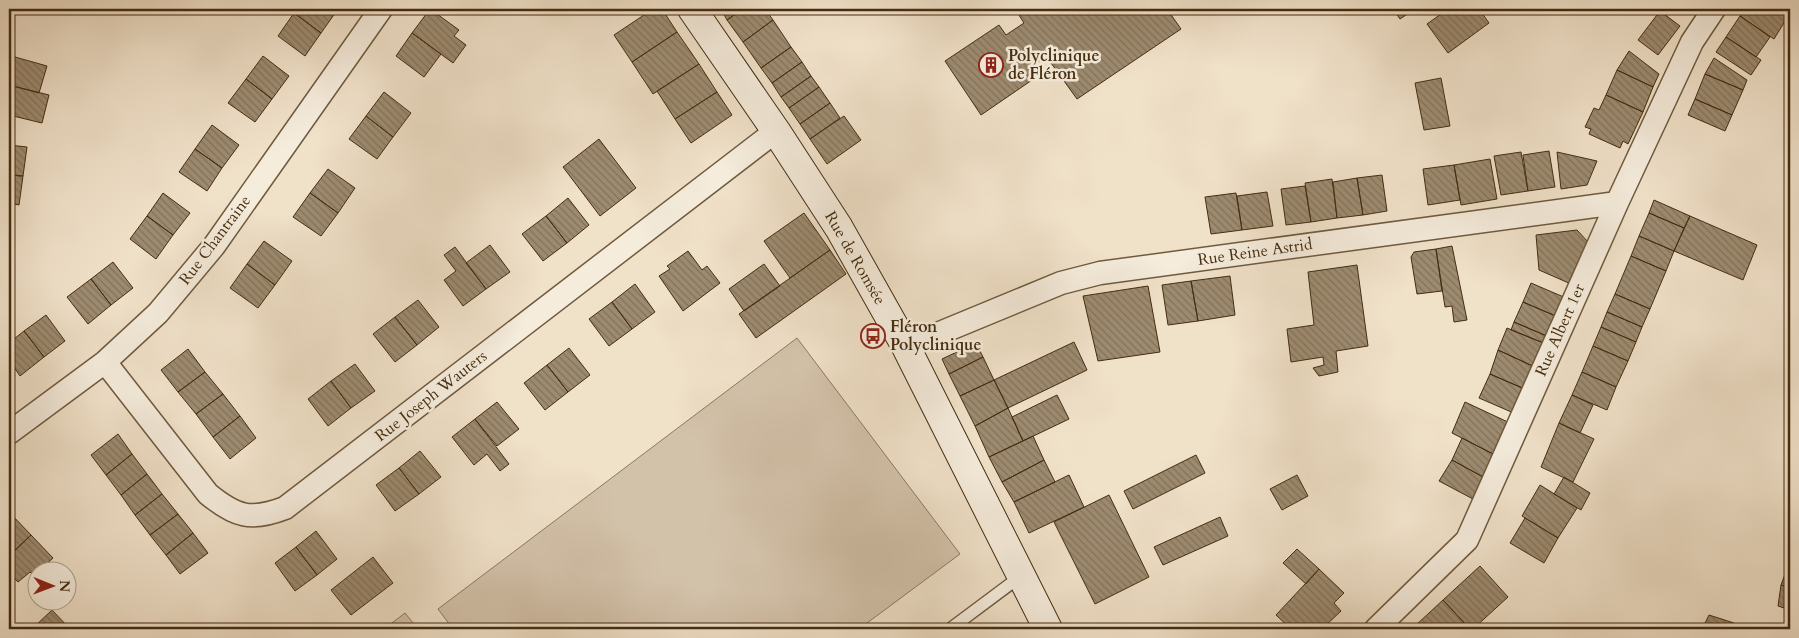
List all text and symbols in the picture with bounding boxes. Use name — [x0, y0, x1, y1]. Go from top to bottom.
place label: Polyclinique de Fléron — [1008, 45, 1099, 85]
building icon: Polyclinique de Fléron — [978, 52, 1004, 78]
street label: Rue Chantraine — [174, 191, 256, 289]
street label: Rue de Romsée — [819, 207, 891, 309]
street label: Rue Reine Astrid — [1196, 233, 1314, 271]
street label: Rue Albert 1er — [1530, 280, 1590, 380]
place label: Fléron Polyclinique — [890, 316, 981, 356]
bus stop icon: Fléron Polyclinique — [860, 323, 886, 349]
street label: Rue Joseph Wauters — [370, 345, 492, 447]
north arrow — [28, 560, 78, 610]
text: N — [55, 580, 74, 592]

